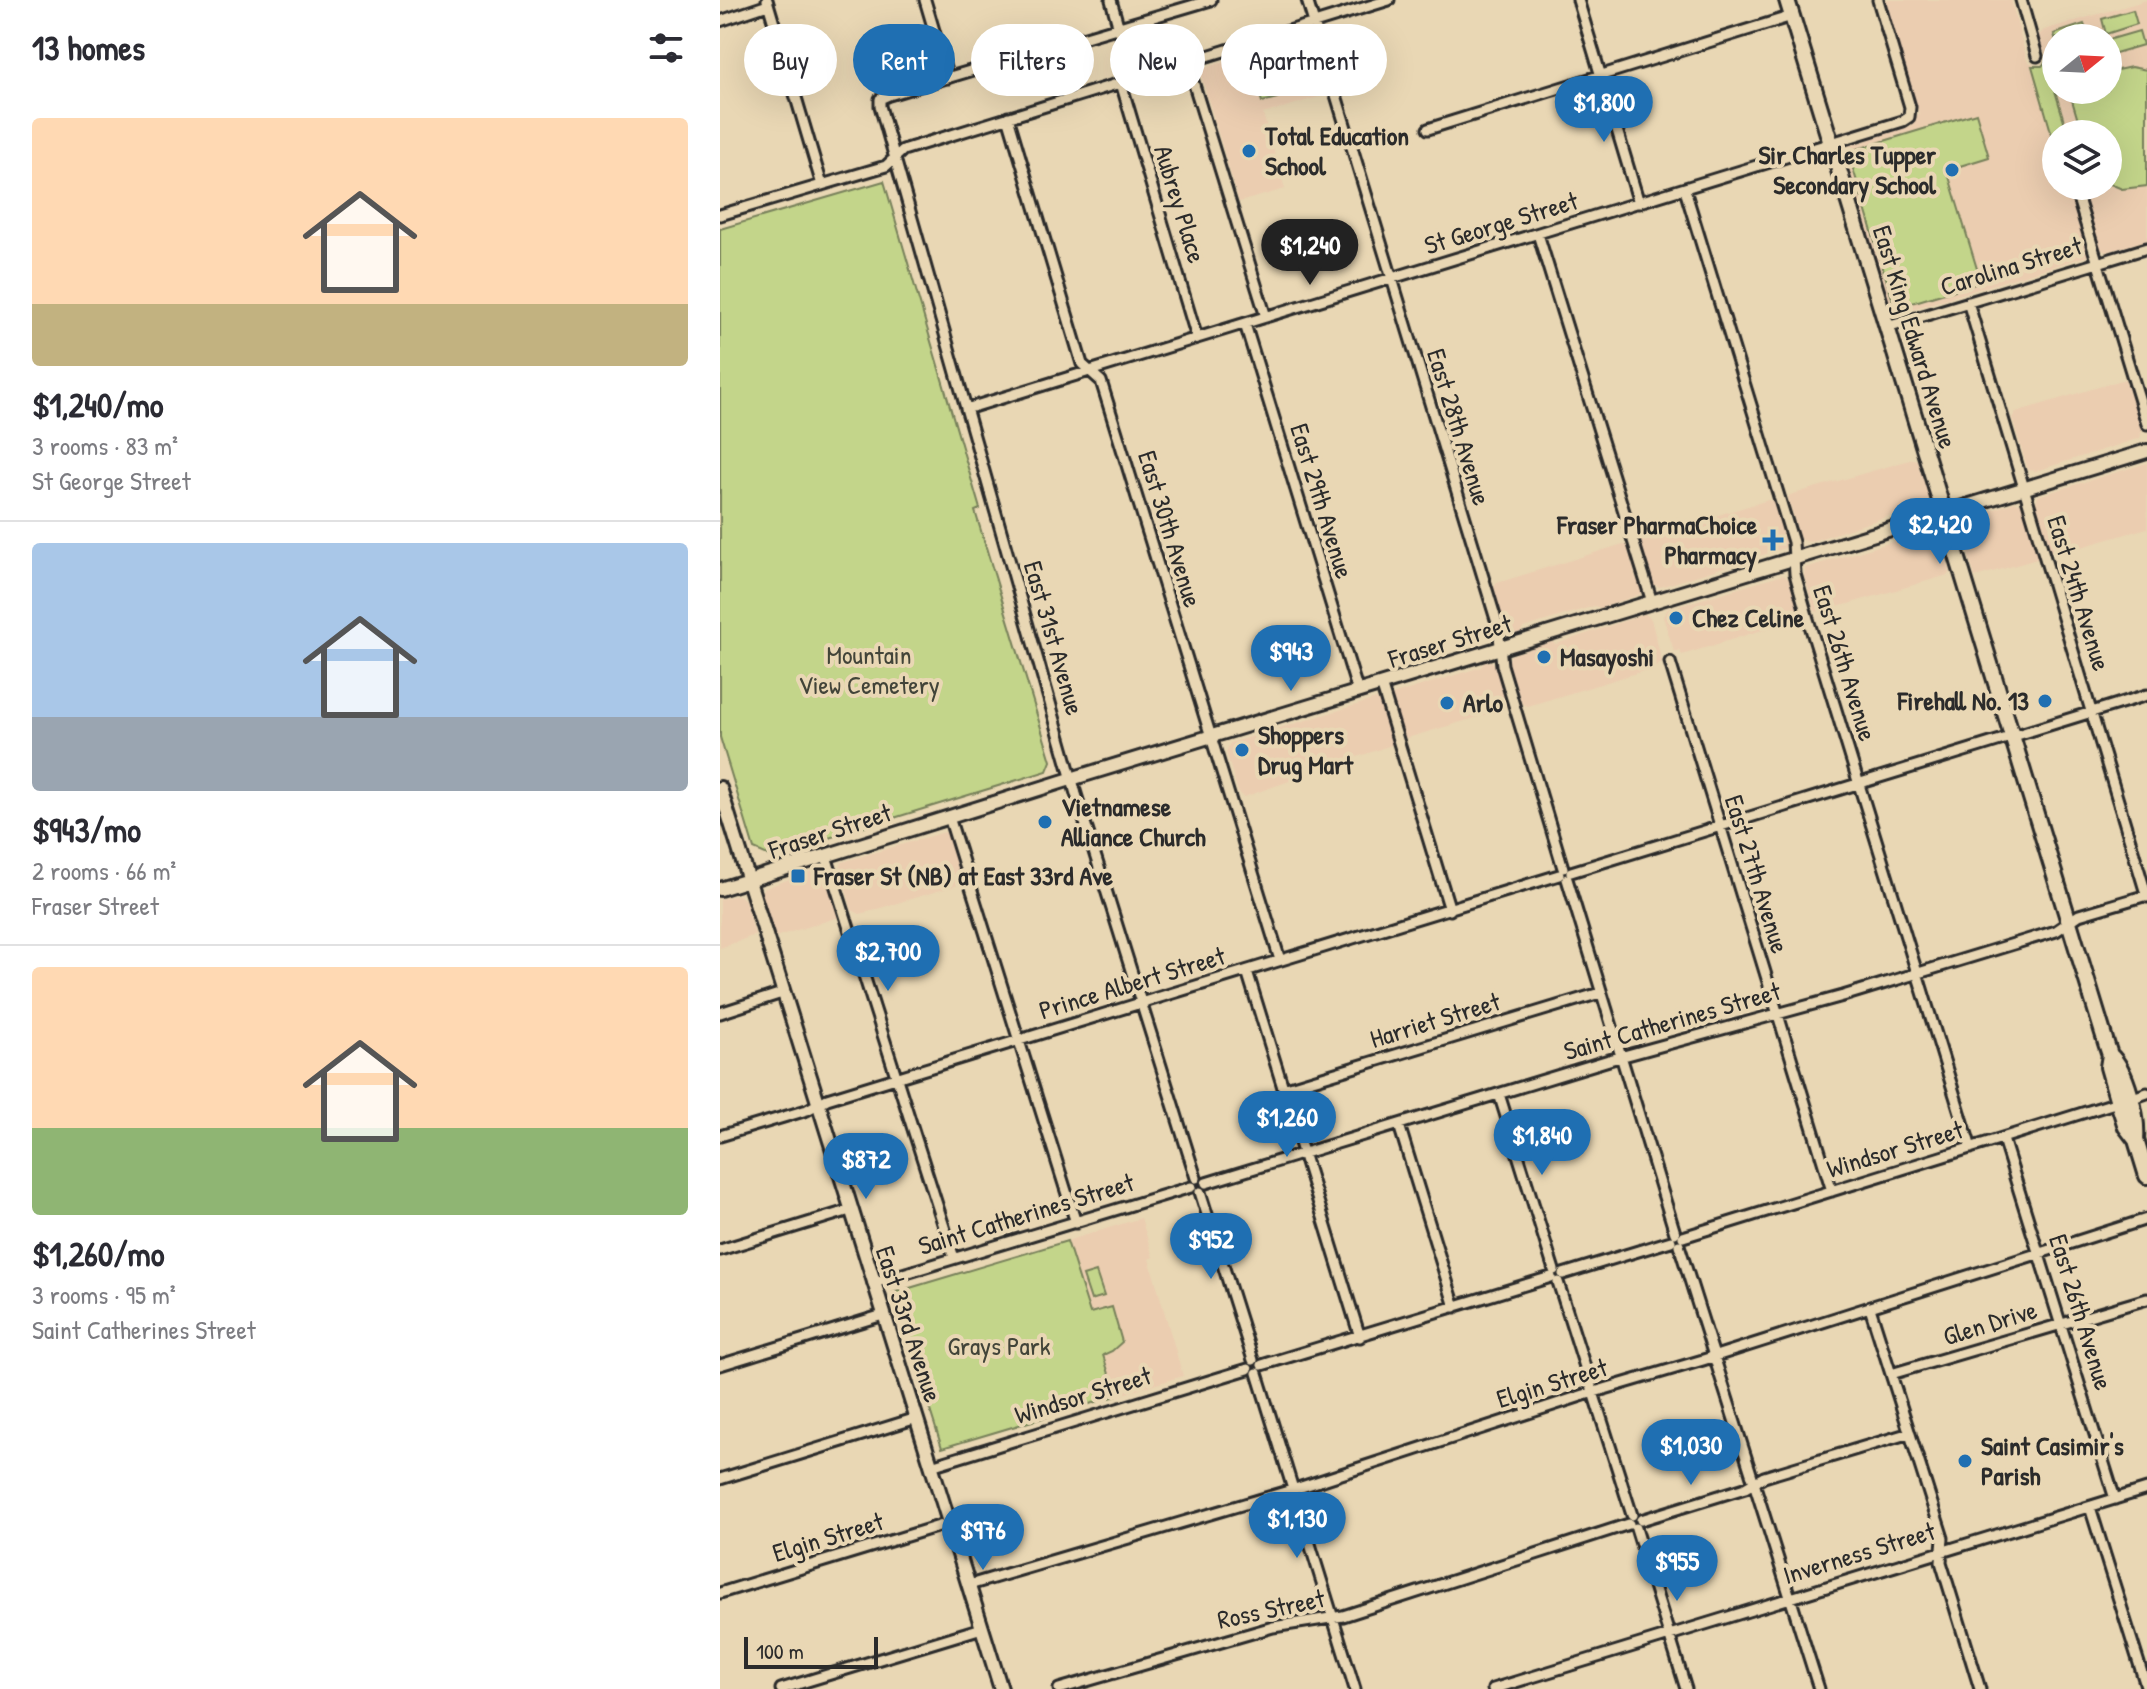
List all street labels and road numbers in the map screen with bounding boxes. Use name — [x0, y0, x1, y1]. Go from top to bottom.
street label: Aubrey Place — [1146, 141, 1215, 267]
street label: St George Street — [1420, 182, 1583, 262]
street label: East King Edward Avenue — [1865, 221, 1966, 453]
street label: Carolina Street — [1936, 227, 2087, 304]
street label: East 28th Avenue — [1419, 344, 1500, 509]
street label: East 29th Avenue — [1282, 419, 1363, 583]
street label: East 30th Avenue — [1130, 446, 1211, 611]
street label: East 24th Avenue — [2039, 511, 2120, 675]
street label: East 31st Avenue — [1016, 557, 1093, 719]
street label: East 26th Avenue — [1805, 581, 1886, 745]
street label: Fraser Street — [1383, 605, 1517, 676]
street label: East 27th Avenue — [1717, 791, 1798, 957]
street label: Fraser Street — [763, 794, 897, 867]
street label: Prince Albert Street — [1035, 937, 1230, 1027]
street label: Saint Catherines Street — [1560, 973, 1785, 1068]
street label: Harriet Street — [1366, 983, 1505, 1056]
street label: Windsor Street — [1822, 1111, 1968, 1186]
street label: Saint Catherines Street — [914, 1164, 1139, 1263]
street label: East 26th Avenue — [2041, 1230, 2122, 1394]
street label: East 33rd Avenue — [868, 1241, 951, 1406]
street label: Glen Drive — [1939, 1292, 2041, 1353]
street label: Elgin Street — [1492, 1349, 1613, 1416]
street label: Windsor Street — [1010, 1357, 1156, 1432]
street label: Elgin Street — [768, 1503, 889, 1570]
street label: Inverness Street — [1779, 1512, 1940, 1592]
street label: Ross Street — [1214, 1580, 1329, 1637]

